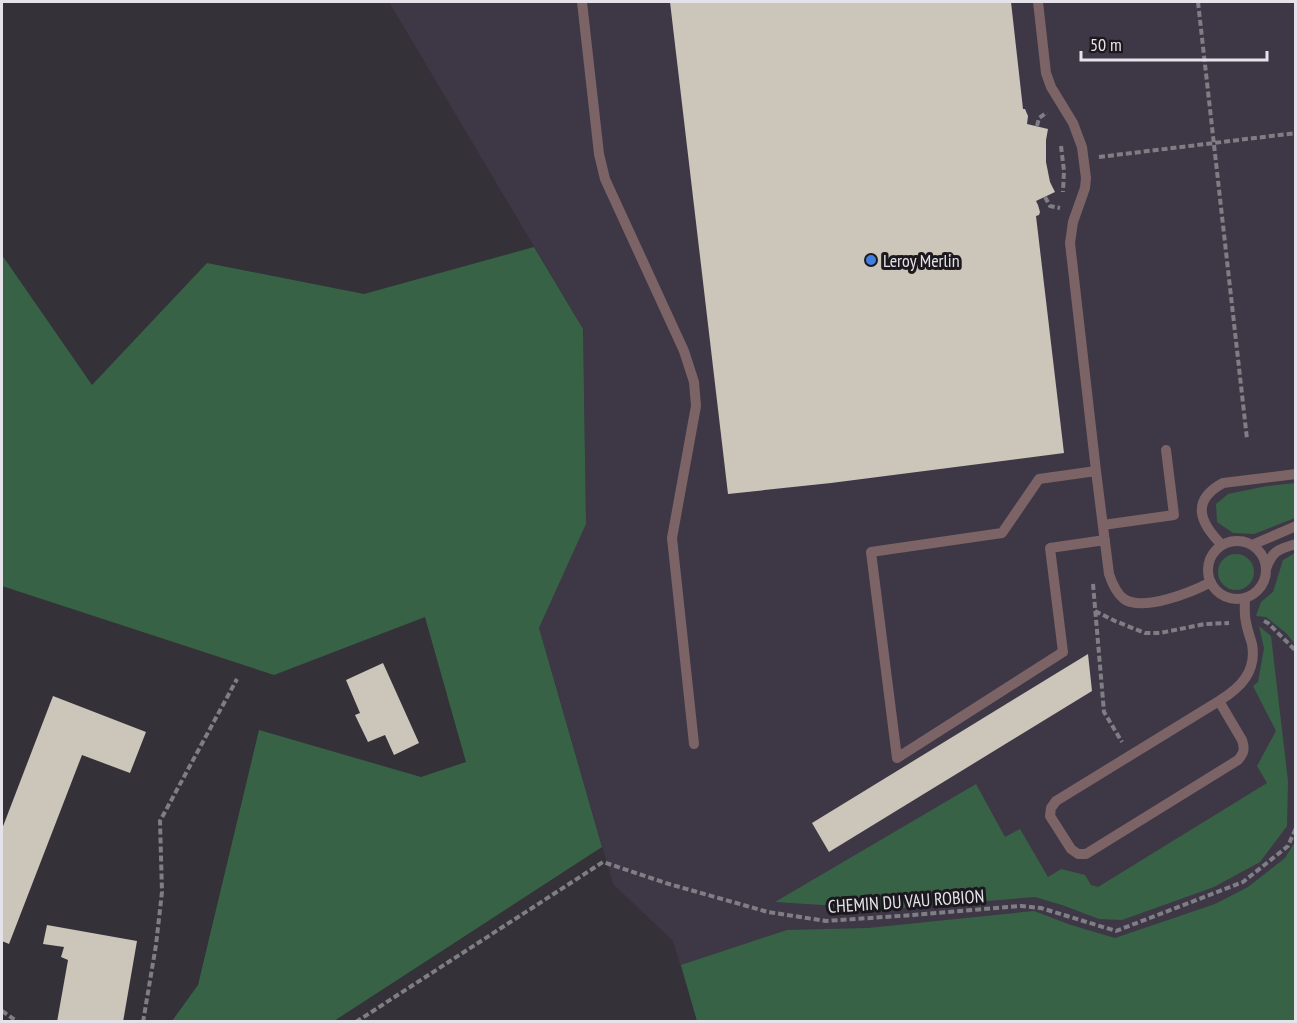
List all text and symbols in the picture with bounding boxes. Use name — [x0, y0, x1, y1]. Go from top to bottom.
scale bar — [1081, 24, 1267, 62]
text: 50 m — [1090, 33, 1122, 56]
place label: Leroy Merlin — [883, 249, 960, 272]
marker: Leroy Merlin — [864, 253, 878, 267]
street label: CHEMIN DU VAU ROBION — [827, 884, 985, 918]

